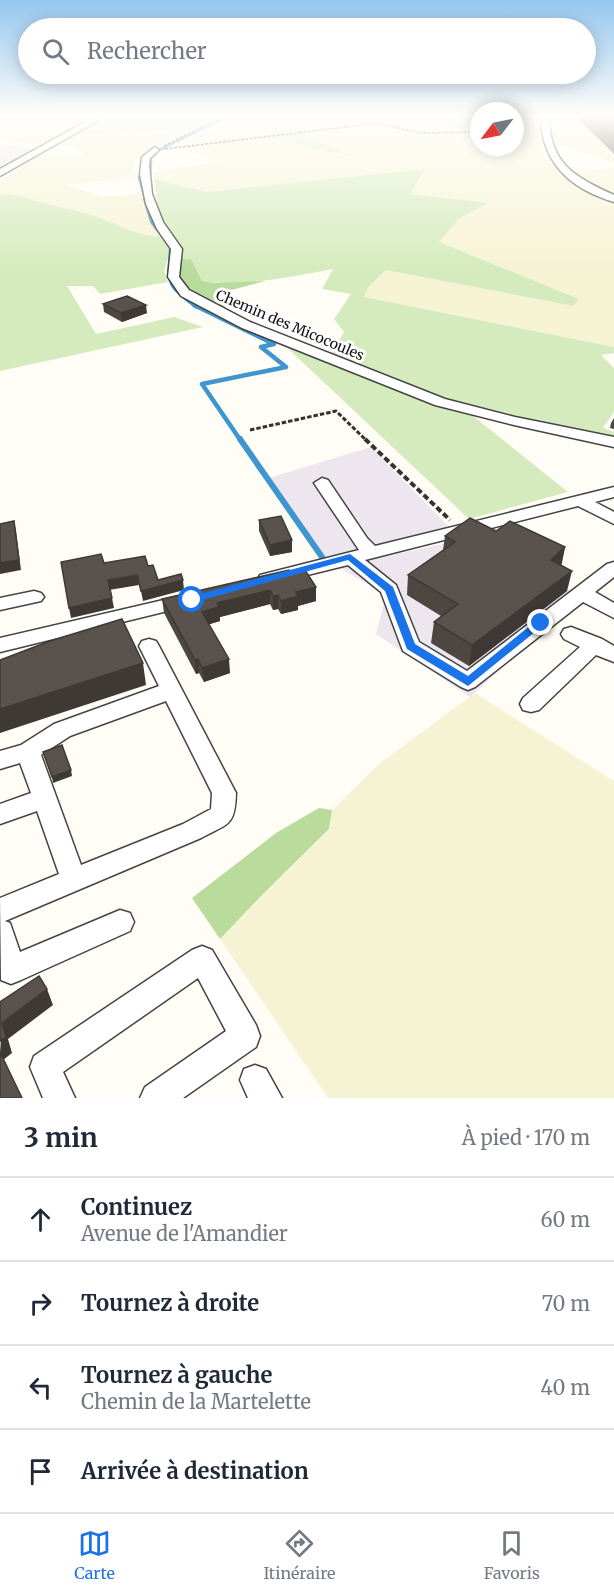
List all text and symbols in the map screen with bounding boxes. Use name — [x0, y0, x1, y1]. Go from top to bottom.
search box — [18, 18, 596, 84]
icon: search — [39, 35, 72, 68]
text: Rechercher — [87, 37, 207, 65]
north arrow — [470, 102, 524, 156]
street label: Chemin des Micocoules — [213, 286, 367, 364]
route start — [178, 586, 204, 612]
route end — [527, 609, 553, 635]
text: 3 min — [24, 1121, 98, 1154]
text: À pied · 170 m — [462, 1125, 590, 1150]
text: Continuez — [81, 1193, 192, 1221]
icon: ahead — [24, 1203, 57, 1236]
text: 60 m — [540, 1207, 590, 1232]
text: Avenue de l'Amandier — [81, 1221, 288, 1246]
icon: right — [24, 1287, 57, 1320]
text: Tournez à droite — [81, 1289, 259, 1317]
text: 70 m — [542, 1291, 590, 1316]
text: Tournez à gauche — [81, 1361, 272, 1389]
icon: left — [24, 1371, 57, 1404]
text: 40 m — [540, 1375, 590, 1400]
text: Chemin de la Martelette — [81, 1389, 311, 1414]
icon: arrive — [24, 1455, 57, 1488]
text: Arrivée à destination — [81, 1457, 309, 1485]
tab: Carte — [74, 1527, 115, 1583]
tab: Itinéraire — [263, 1527, 335, 1583]
tab: Favoris — [484, 1527, 540, 1583]

